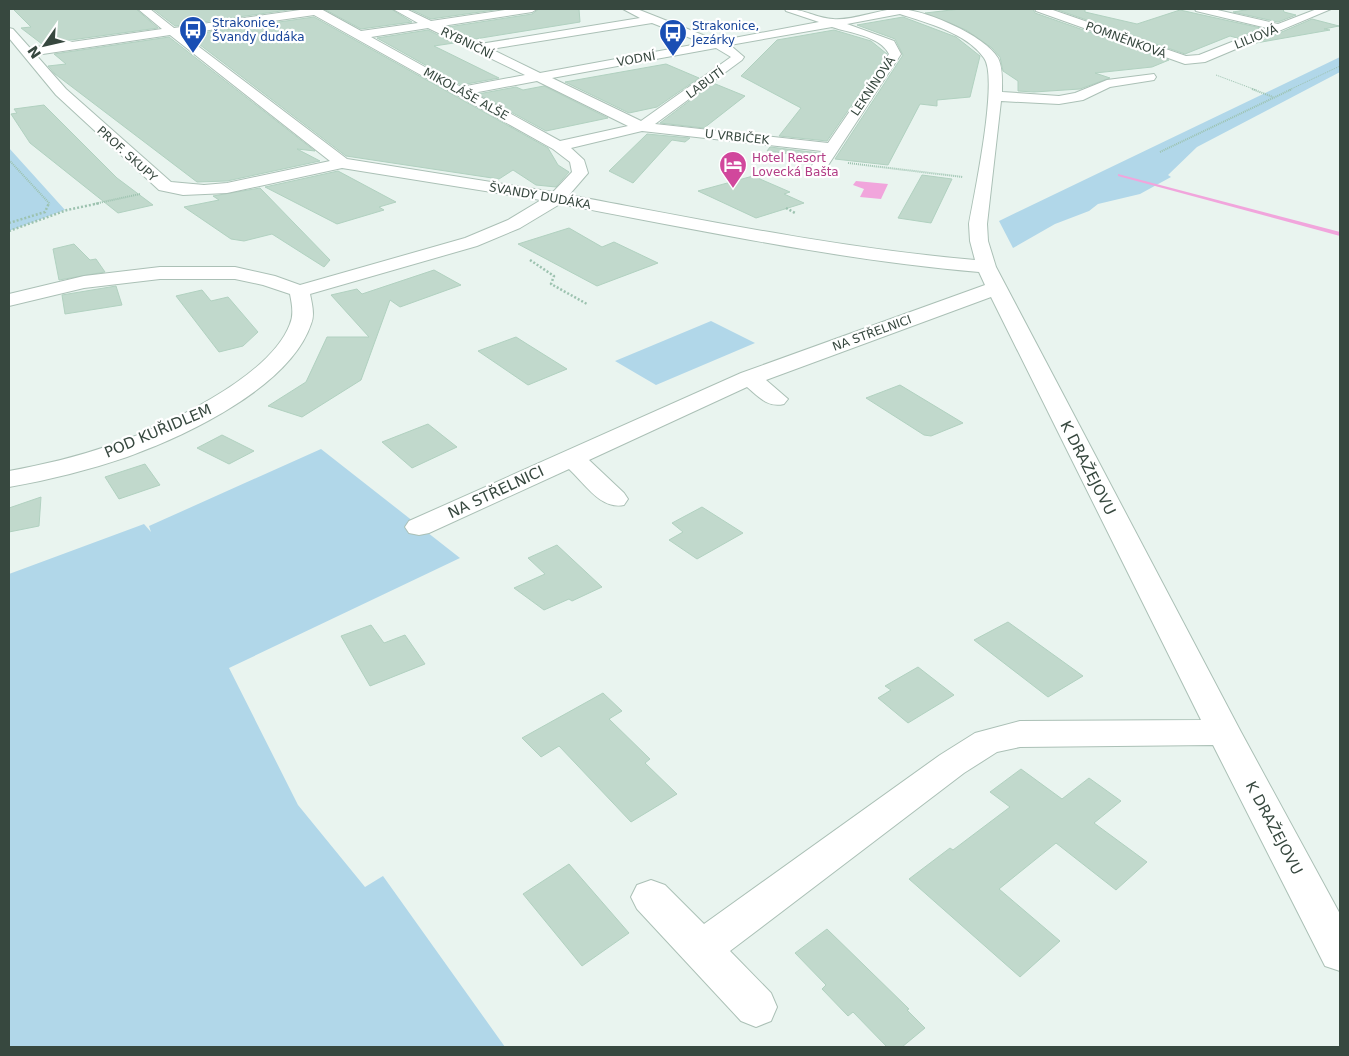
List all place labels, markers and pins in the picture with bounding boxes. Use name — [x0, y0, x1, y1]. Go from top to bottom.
bus stop icon: Strakonice, Švandy dudáka — [178, 15, 208, 54]
place label: Strakonice, Švandy dudáka — [212, 16, 305, 44]
bus stop icon: Strakonice, Jezárky — [658, 18, 688, 57]
place label: Strakonice, Jezárky — [691, 19, 759, 47]
hotel icon: Hotel Resort Lovecká Bašta — [718, 150, 748, 189]
place label: Hotel Resort Lovecká Bašta — [752, 151, 839, 179]

